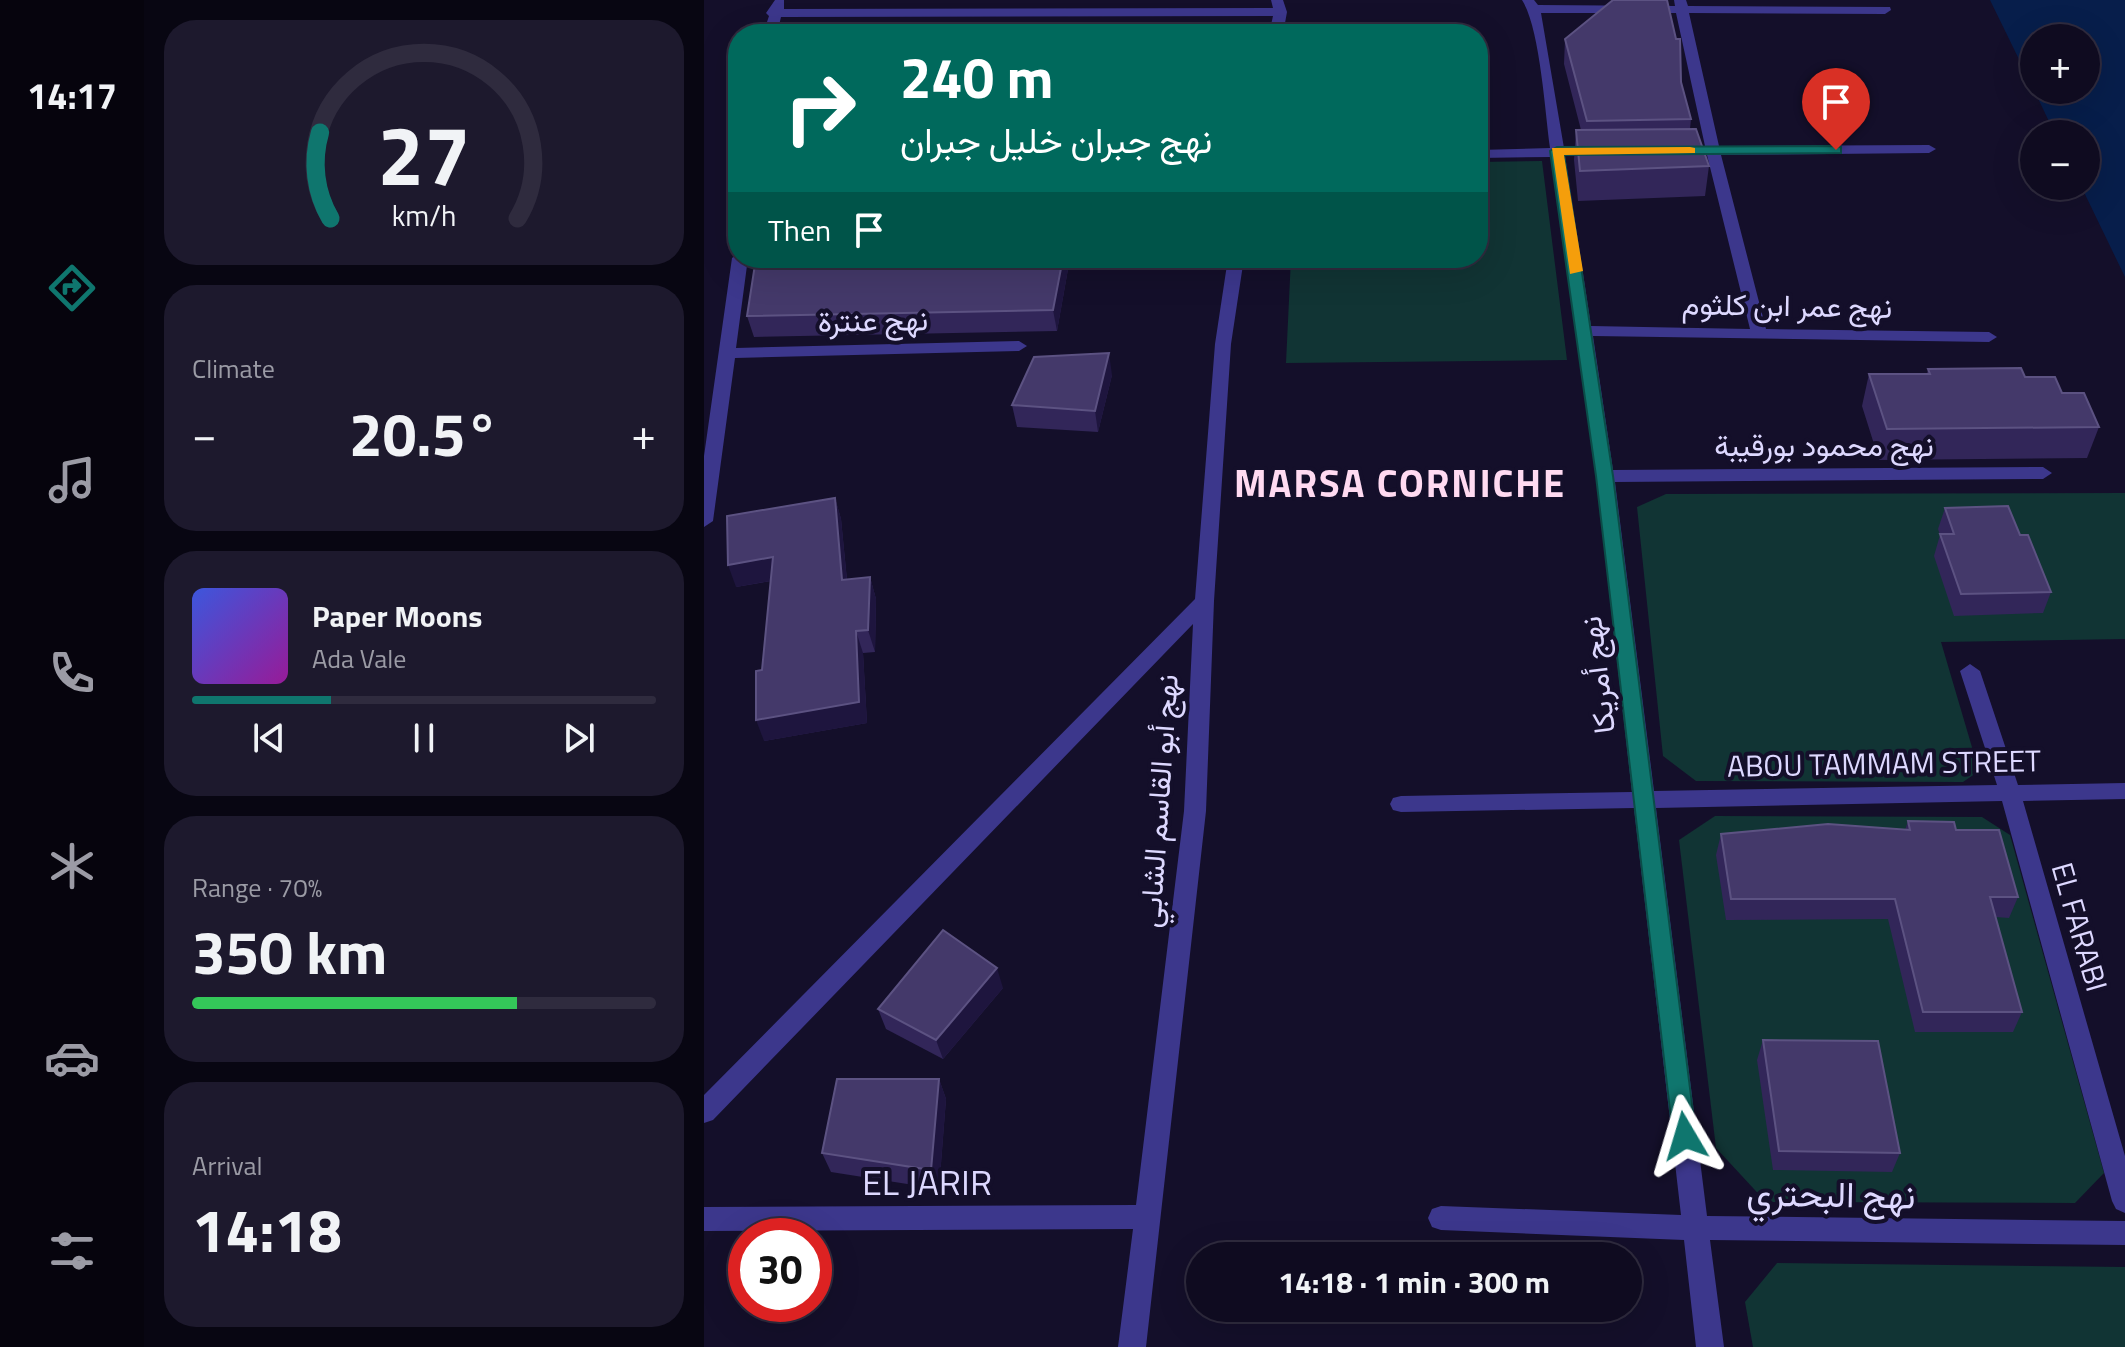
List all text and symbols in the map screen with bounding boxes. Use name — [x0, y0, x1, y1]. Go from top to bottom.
map controls — [2020, 24, 2100, 200]
button: + — [2020, 24, 2100, 104]
text: 240 m — [900, 35, 1053, 120]
icon: right — [768, 56, 872, 160]
text: 14:17 — [27, 68, 117, 123]
pin — [1802, 68, 1870, 150]
icon: arrive — [1814, 80, 1858, 124]
text: 27 — [377, 90, 471, 216]
text: نهج جبران خليل جبران — [900, 112, 1212, 167]
button: − — [2020, 120, 2100, 200]
text: km/h — [392, 194, 456, 237]
text: Then — [768, 207, 831, 253]
icon: arrive — [847, 208, 891, 252]
icon: directions — [44, 260, 100, 316]
street label: نهج عمر ابن كلثوم — [1681, 280, 1893, 330]
street label: نهج عنترة — [817, 296, 929, 344]
text: Climate — [192, 349, 275, 388]
text: 20.5° — [349, 388, 499, 479]
text: − — [192, 400, 217, 467]
text: + — [631, 400, 656, 467]
street label: نهج محمود بورقيبة — [1714, 422, 1934, 468]
icon: music — [44, 452, 100, 508]
district label: MARSA CORNICHE — [1234, 454, 1566, 512]
text: Paper Moons — [312, 593, 482, 639]
street label: نهج أمريكا — [1567, 614, 1627, 736]
text: Ada Vale — [312, 639, 406, 678]
icon: phone — [44, 645, 100, 701]
street label: نهج أبو القاسم الشابي — [1126, 673, 1192, 929]
icon: previous — [247, 716, 291, 760]
icon: pause — [402, 716, 446, 760]
icon: next — [557, 716, 601, 760]
street label: ABOU TAMMAM STREET — [1727, 737, 2042, 789]
icon: climate — [44, 838, 100, 894]
street label: EL FARABI — [2040, 857, 2120, 997]
text: Range · 70% — [192, 868, 322, 907]
text: 350 km — [192, 906, 387, 997]
icon: car — [44, 1030, 100, 1086]
position arrow — [1643, 1094, 1727, 1178]
text: Arrival — [192, 1146, 263, 1185]
street label: EL JARIR — [862, 1154, 992, 1209]
street label: نهج البحتري — [1746, 1165, 1916, 1225]
text: 14:18 — [192, 1184, 342, 1275]
speed limit sign: 30 — [728, 1218, 832, 1322]
icon: filters — [44, 1223, 100, 1279]
text: 14:18 · 1 min · 300 m — [1278, 1259, 1550, 1305]

